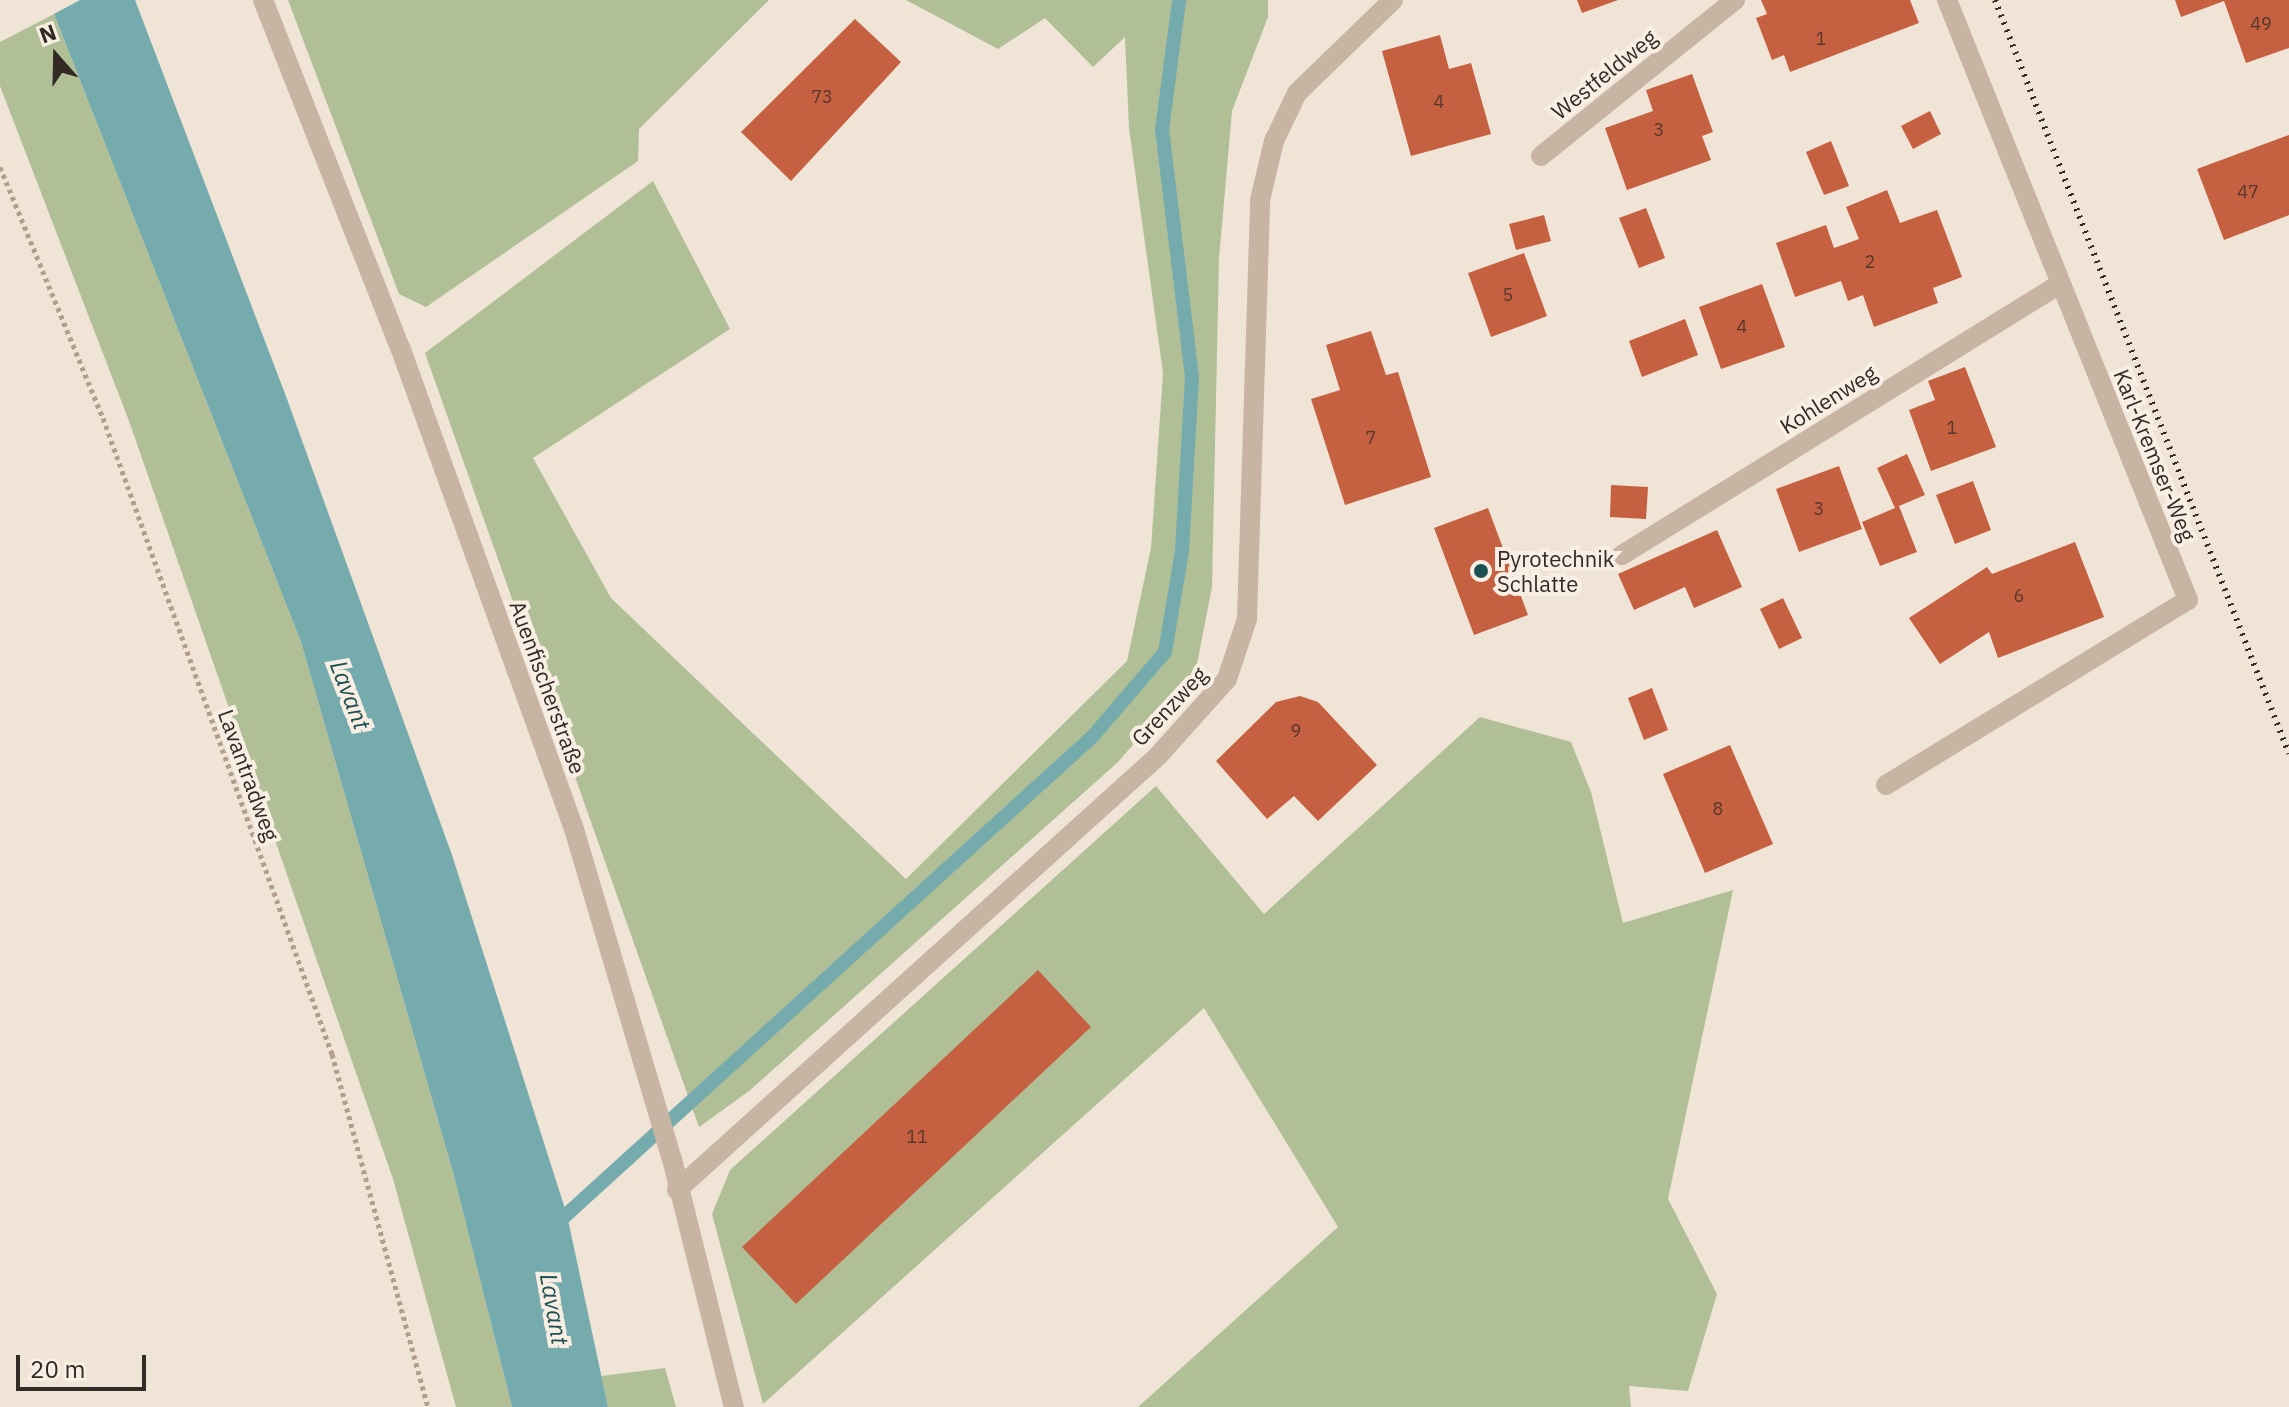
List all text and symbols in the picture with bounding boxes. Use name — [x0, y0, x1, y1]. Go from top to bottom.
house number: 49 — [2250, 13, 2272, 35]
north arrow — [16, 16, 96, 96]
text: N — [35, 17, 60, 49]
street label: Westfeldweg — [1546, 24, 1662, 124]
house number: 1 — [1816, 28, 1826, 50]
house number: 73 — [811, 86, 833, 108]
house number: 4 — [1434, 91, 1444, 113]
house number: 3 — [1654, 119, 1664, 141]
house number: 47 — [2237, 181, 2259, 203]
house number: 2 — [1865, 251, 1875, 273]
house number: 5 — [1503, 284, 1513, 306]
house number: 4 — [1737, 316, 1747, 338]
street label: Kohlenweg — [1775, 359, 1881, 439]
street label: Karl-Kremser-Weg — [2109, 365, 2201, 545]
house number: 1 — [1947, 417, 1957, 439]
house number: 7 — [1366, 427, 1376, 449]
house number: 3 — [1814, 498, 1824, 520]
place label: Pyrotechnik Schlatte — [1497, 545, 1614, 596]
marker: Pyrotechnik Schlatte — [1472, 562, 1490, 580]
house number: 6 — [2014, 585, 2024, 607]
street label: Auenfischerstraße — [504, 597, 592, 777]
water label: Lavant — [324, 656, 376, 734]
street label: Grenzweg — [1126, 661, 1212, 751]
street label: Lavantradweg — [213, 706, 285, 844]
house number: 9 — [1291, 720, 1301, 742]
house number: 8 — [1713, 798, 1723, 820]
house number: 11 — [906, 1126, 928, 1148]
water label: Lavant — [534, 1271, 574, 1347]
scale bar — [20, 1339, 150, 1389]
text: 20 m — [30, 1353, 85, 1385]

